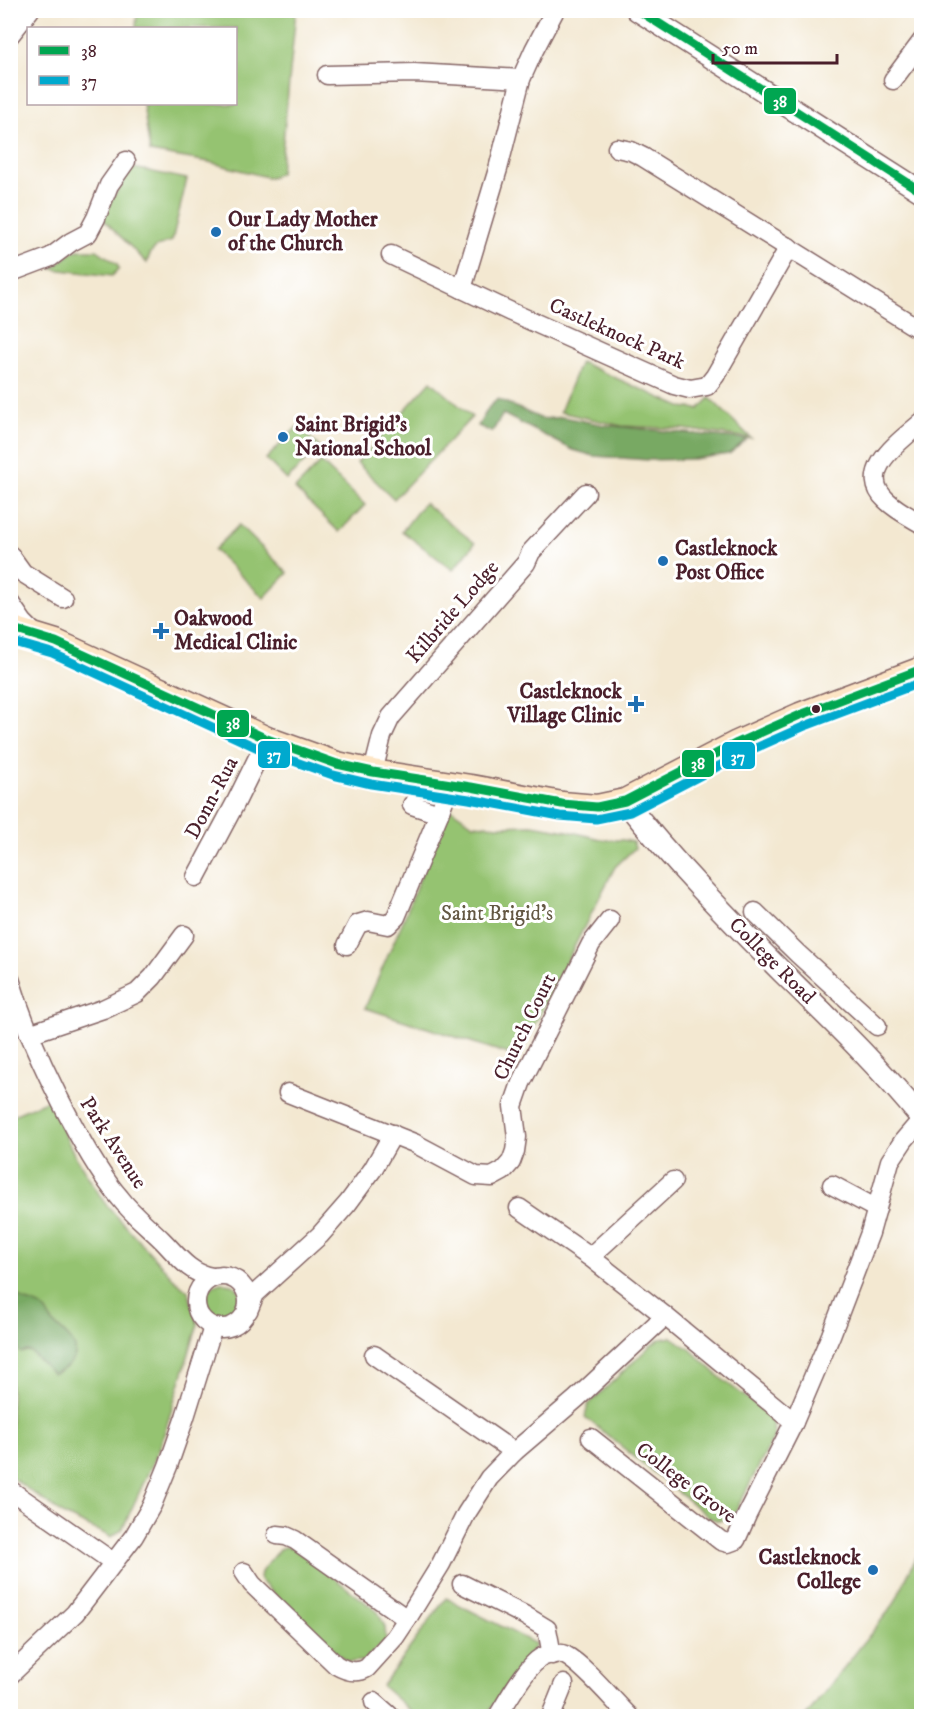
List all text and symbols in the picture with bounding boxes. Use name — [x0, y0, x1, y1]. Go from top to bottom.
legend — [27, 27, 237, 105]
scale bar — [713, 27, 838, 65]
text: 50 m — [722, 38, 758, 60]
text: 38 — [81, 41, 97, 63]
text: 37 — [81, 71, 97, 93]
line badge: 38 — [763, 87, 797, 115]
text: 38 — [773, 92, 787, 112]
place label: Our Lady Mother of the Church — [228, 207, 379, 257]
marker: Our Lady Mother of the Church — [209, 225, 223, 239]
street label: Castleknock Park — [545, 292, 690, 376]
place label: Saint Brigid's National School — [295, 412, 432, 462]
marker: Saint Brigid's National School — [276, 430, 290, 444]
place label: Castleknock Post Office — [675, 536, 778, 586]
marker: Castleknock Post Office — [656, 554, 670, 568]
street label: Kilbride Lodge — [401, 555, 505, 669]
place label: Oakwood Medical Clinic — [174, 606, 297, 656]
marker: Oakwood Medical Clinic — [152, 622, 170, 640]
place label: Castleknock Village Clinic — [506, 679, 623, 729]
marker: Castleknock Village Clinic — [627, 695, 645, 713]
unlabelled marker — [810, 703, 822, 715]
line badge: 38 — [216, 709, 250, 738]
text: 38 — [226, 714, 240, 734]
line badge: 37 — [257, 740, 291, 769]
line badge: 37 — [721, 741, 756, 770]
text: 37 — [267, 745, 281, 765]
text: 37 — [731, 747, 745, 767]
line badge: 38 — [681, 749, 715, 778]
street label: Donn-Rua — [180, 752, 244, 844]
text: 38 — [691, 754, 705, 774]
park label: Saint Brigid's — [441, 901, 553, 927]
street label: College Road — [723, 912, 821, 1010]
street label: Church Court — [488, 969, 562, 1085]
street label: Park Avenue — [74, 1092, 152, 1194]
street label: College Grove — [631, 1437, 742, 1529]
place label: Castleknock College — [758, 1545, 862, 1595]
marker: Castleknock College — [866, 1563, 880, 1577]

